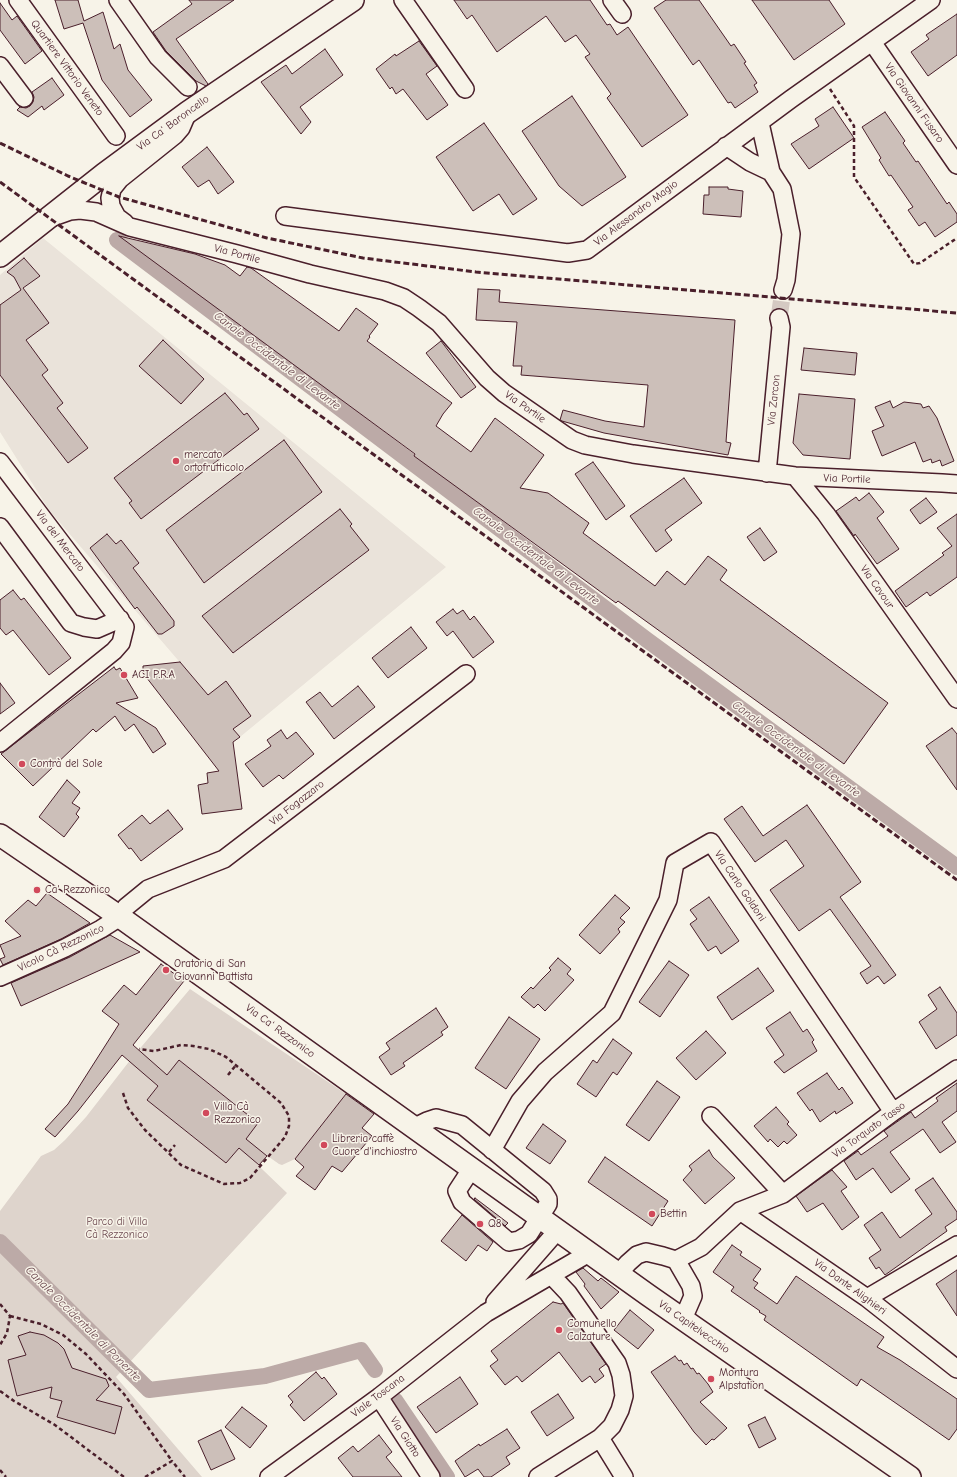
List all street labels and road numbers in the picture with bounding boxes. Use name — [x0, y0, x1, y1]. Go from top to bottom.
street label: Quartiere Vittorio Veneto — [28, 17, 106, 119]
street label: Via Giovanni Fusaro — [882, 61, 946, 145]
street label: Via Ca' Baroncello — [134, 92, 212, 154]
street label: Via Alessandro Magio — [592, 177, 680, 249]
street label: Via Portile — [213, 242, 261, 266]
street label: Via Zarcon — [765, 374, 783, 426]
street label: Via Portile — [502, 388, 548, 426]
street label: Via Portile — [823, 472, 871, 486]
street label: Via del Mercato — [33, 508, 87, 574]
street label: Via Cavour — [857, 563, 897, 611]
street label: Via Fogazzaro — [267, 778, 327, 828]
street label: Via Carlo Goldoni — [711, 848, 769, 924]
street label: Vicolo Cà Rezzonico — [16, 921, 106, 975]
street label: Via Ca' Rezzonico — [243, 1001, 317, 1061]
street label: Via Torquato Tasso — [830, 1099, 908, 1161]
street label: Via Dante Alighieri — [811, 1256, 889, 1318]
street label: Via Capitelvecchio — [656, 1298, 732, 1356]
street label: Viale Toscana — [349, 1372, 407, 1420]
street label: Via Giotto — [387, 1414, 423, 1460]

